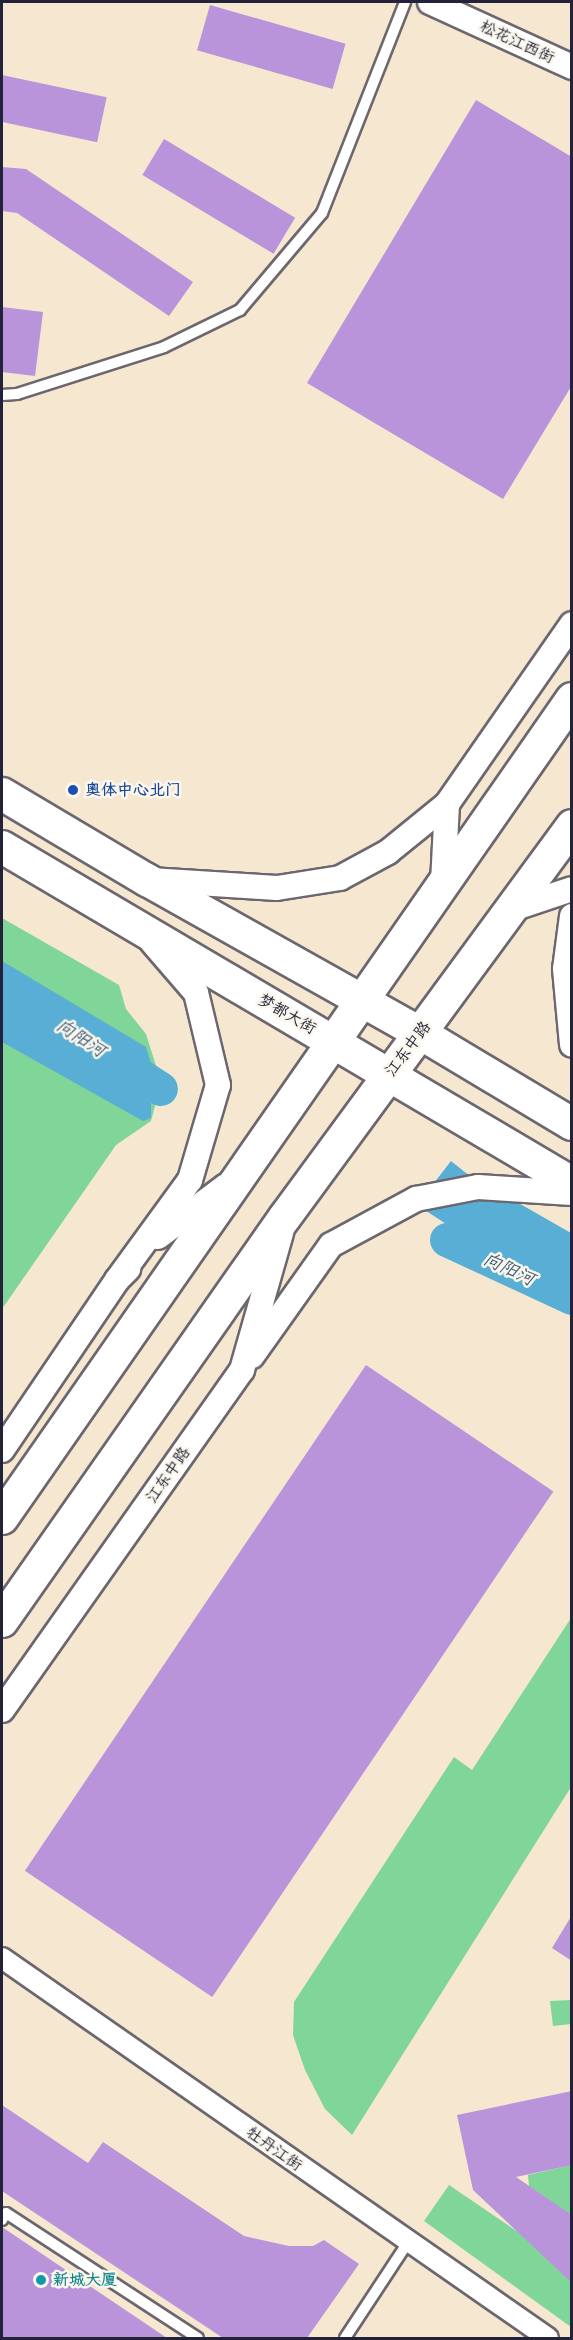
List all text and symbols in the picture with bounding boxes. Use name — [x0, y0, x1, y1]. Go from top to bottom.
street label: 松花江西街 — [477, 16, 557, 68]
place label: 奥体中心北门 — [85, 780, 181, 800]
marker: 奥体中心北门 — [66, 783, 80, 797]
street label: 梦都大街 — [254, 990, 320, 1038]
water label: 向阳河 — [52, 1014, 110, 1062]
street label: 江东中路 — [381, 1018, 435, 1080]
water label: 向阳河 — [480, 1248, 538, 1290]
street label: 江东中路 — [142, 1443, 194, 1507]
street label: 牡丹江街 — [242, 2123, 306, 2175]
place label: 新城大厦 — [53, 2270, 117, 2290]
marker: 新城大厦 — [34, 2273, 48, 2287]

